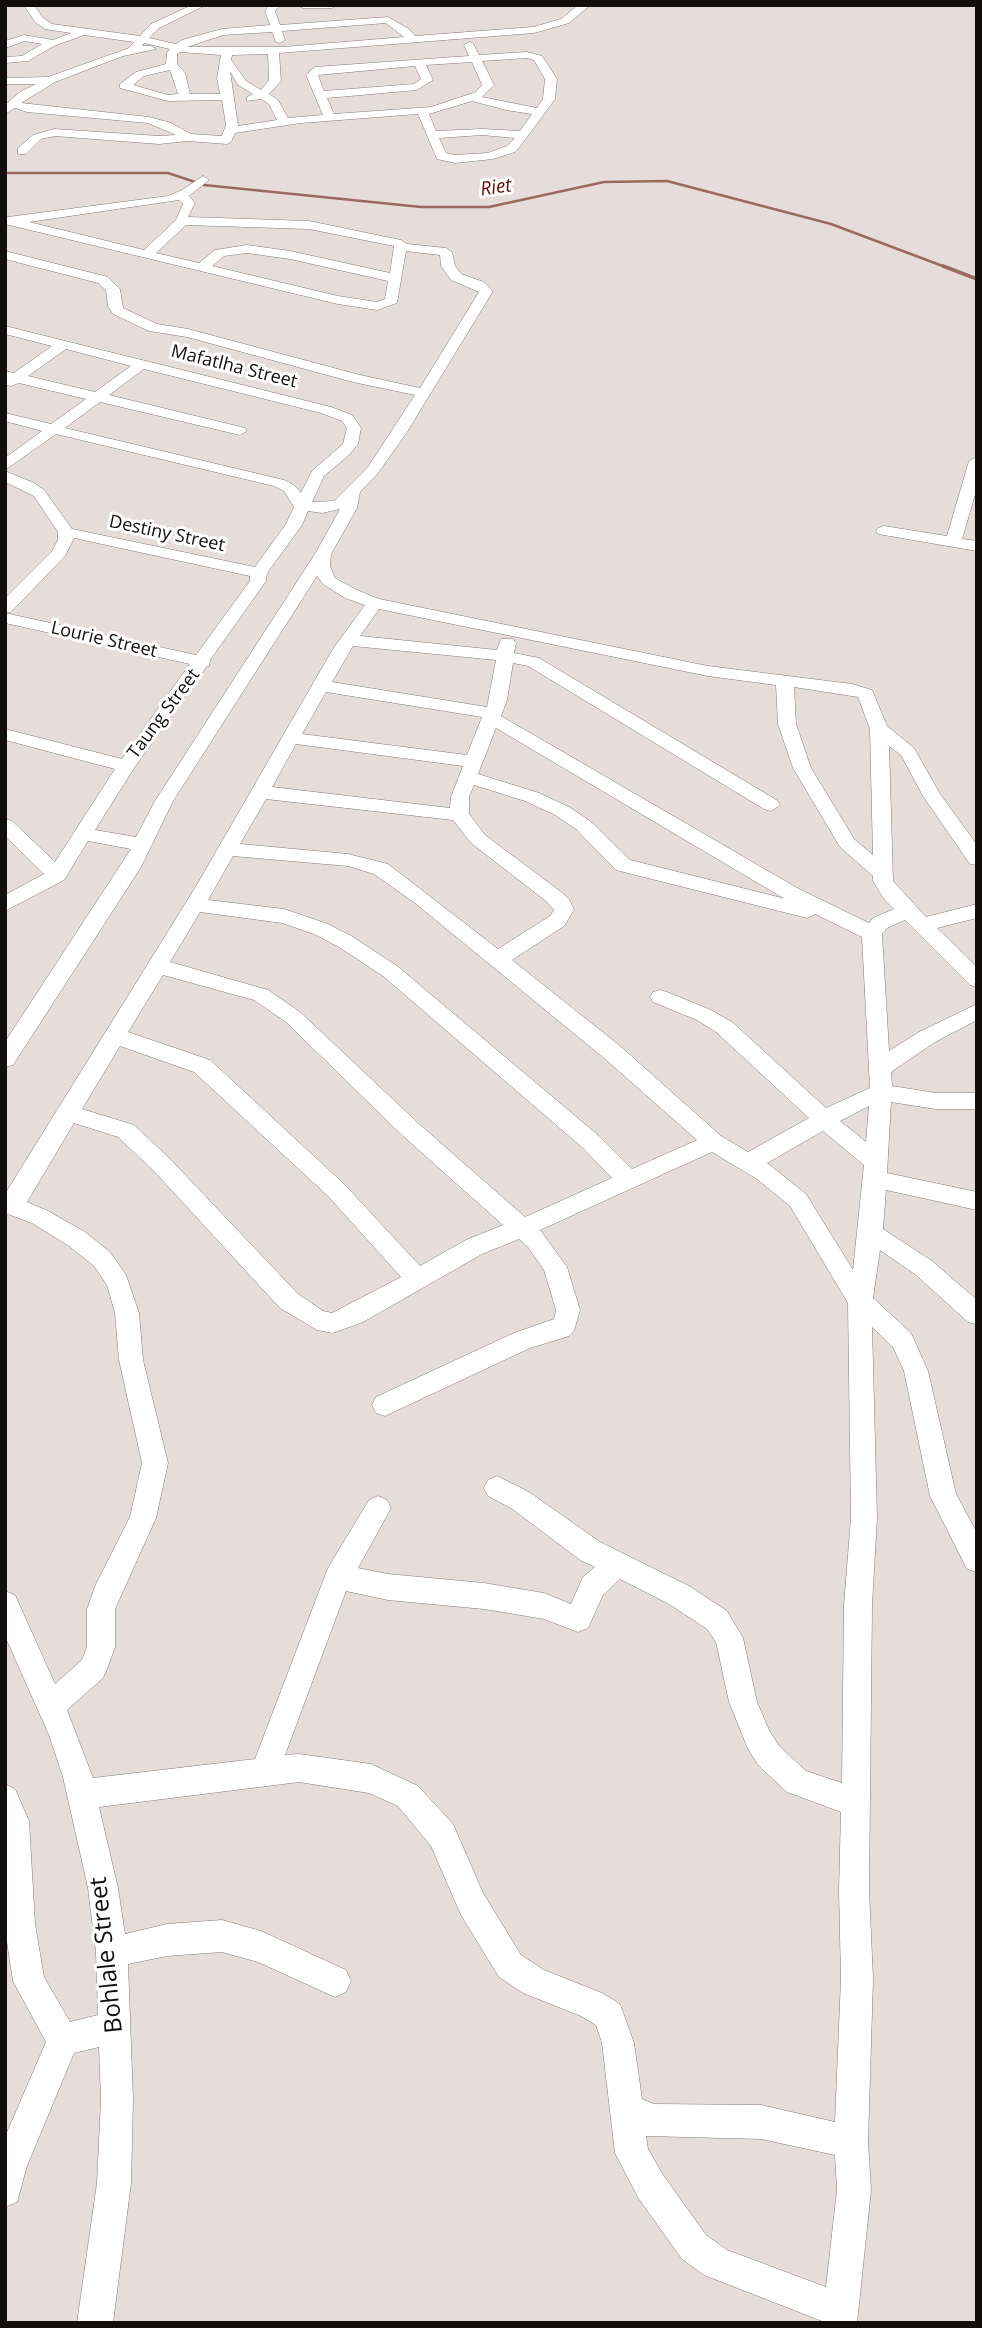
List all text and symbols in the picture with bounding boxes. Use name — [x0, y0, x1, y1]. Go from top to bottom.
water label: Riet — [479, 175, 513, 201]
street label: Mafatlha Street — [169, 341, 299, 393]
street label: Destiny Street — [107, 511, 227, 557]
street label: Lourie Street — [49, 617, 159, 663]
street label: Taung Street — [123, 665, 205, 763]
street label: Bohlale Street — [84, 1875, 130, 2035]

